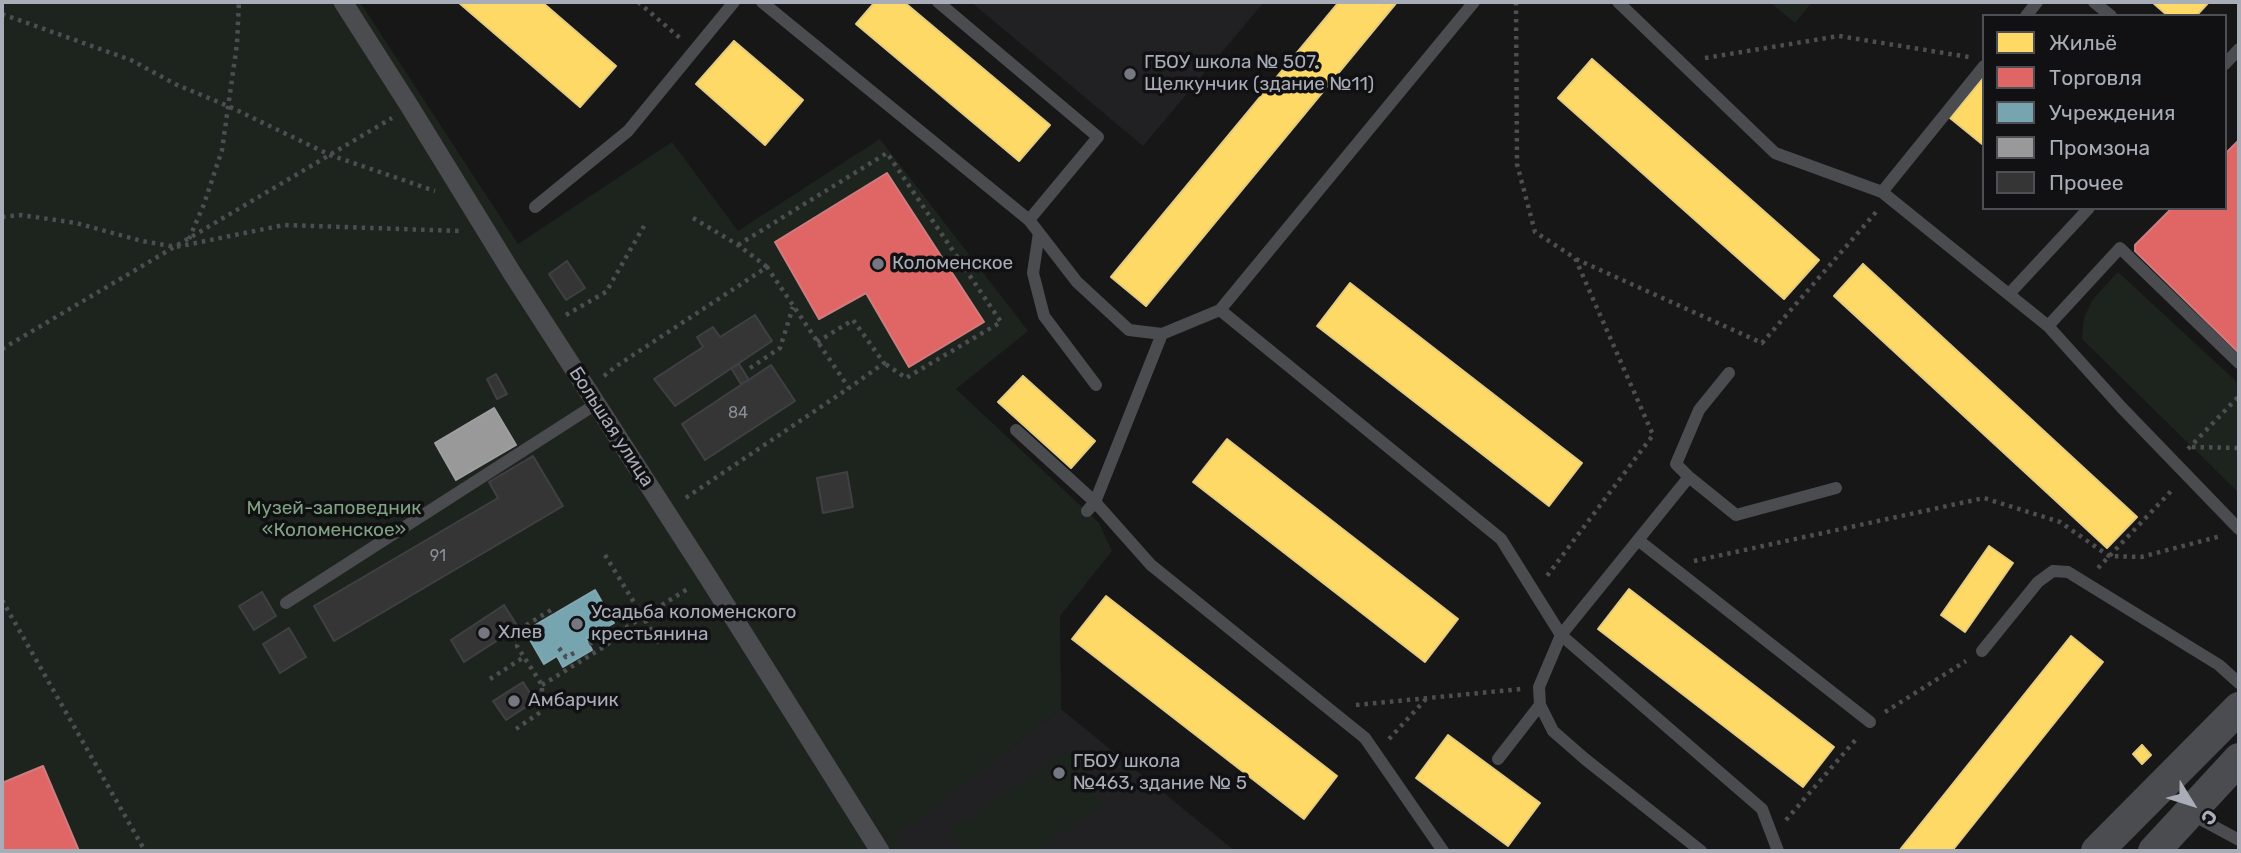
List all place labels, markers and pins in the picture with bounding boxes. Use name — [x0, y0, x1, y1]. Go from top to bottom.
place label: ГБОУ школа № 507, Щелкунчик (здание №11) — [1144, 52, 1374, 96]
marker: ГБОУ школа № 507, Щелкунчик (здание №11) — [1122, 66, 1138, 82]
place label: Коломенское — [892, 253, 1013, 275]
marker: Коломенское — [870, 256, 886, 272]
place label: Усадьба коломенского крестьянина — [591, 602, 797, 646]
marker: Усадьба коломенского крестьянина — [569, 616, 585, 632]
place label: Хлев — [498, 622, 542, 644]
marker: Хлев — [476, 625, 492, 641]
place label: Амбарчик — [528, 690, 619, 712]
marker: Амбарчик — [506, 693, 522, 709]
place label: ГБОУ школа №463, здание № 5 — [1073, 751, 1247, 795]
marker: ГБОУ школа №463, здание № 5 — [1051, 765, 1067, 781]

